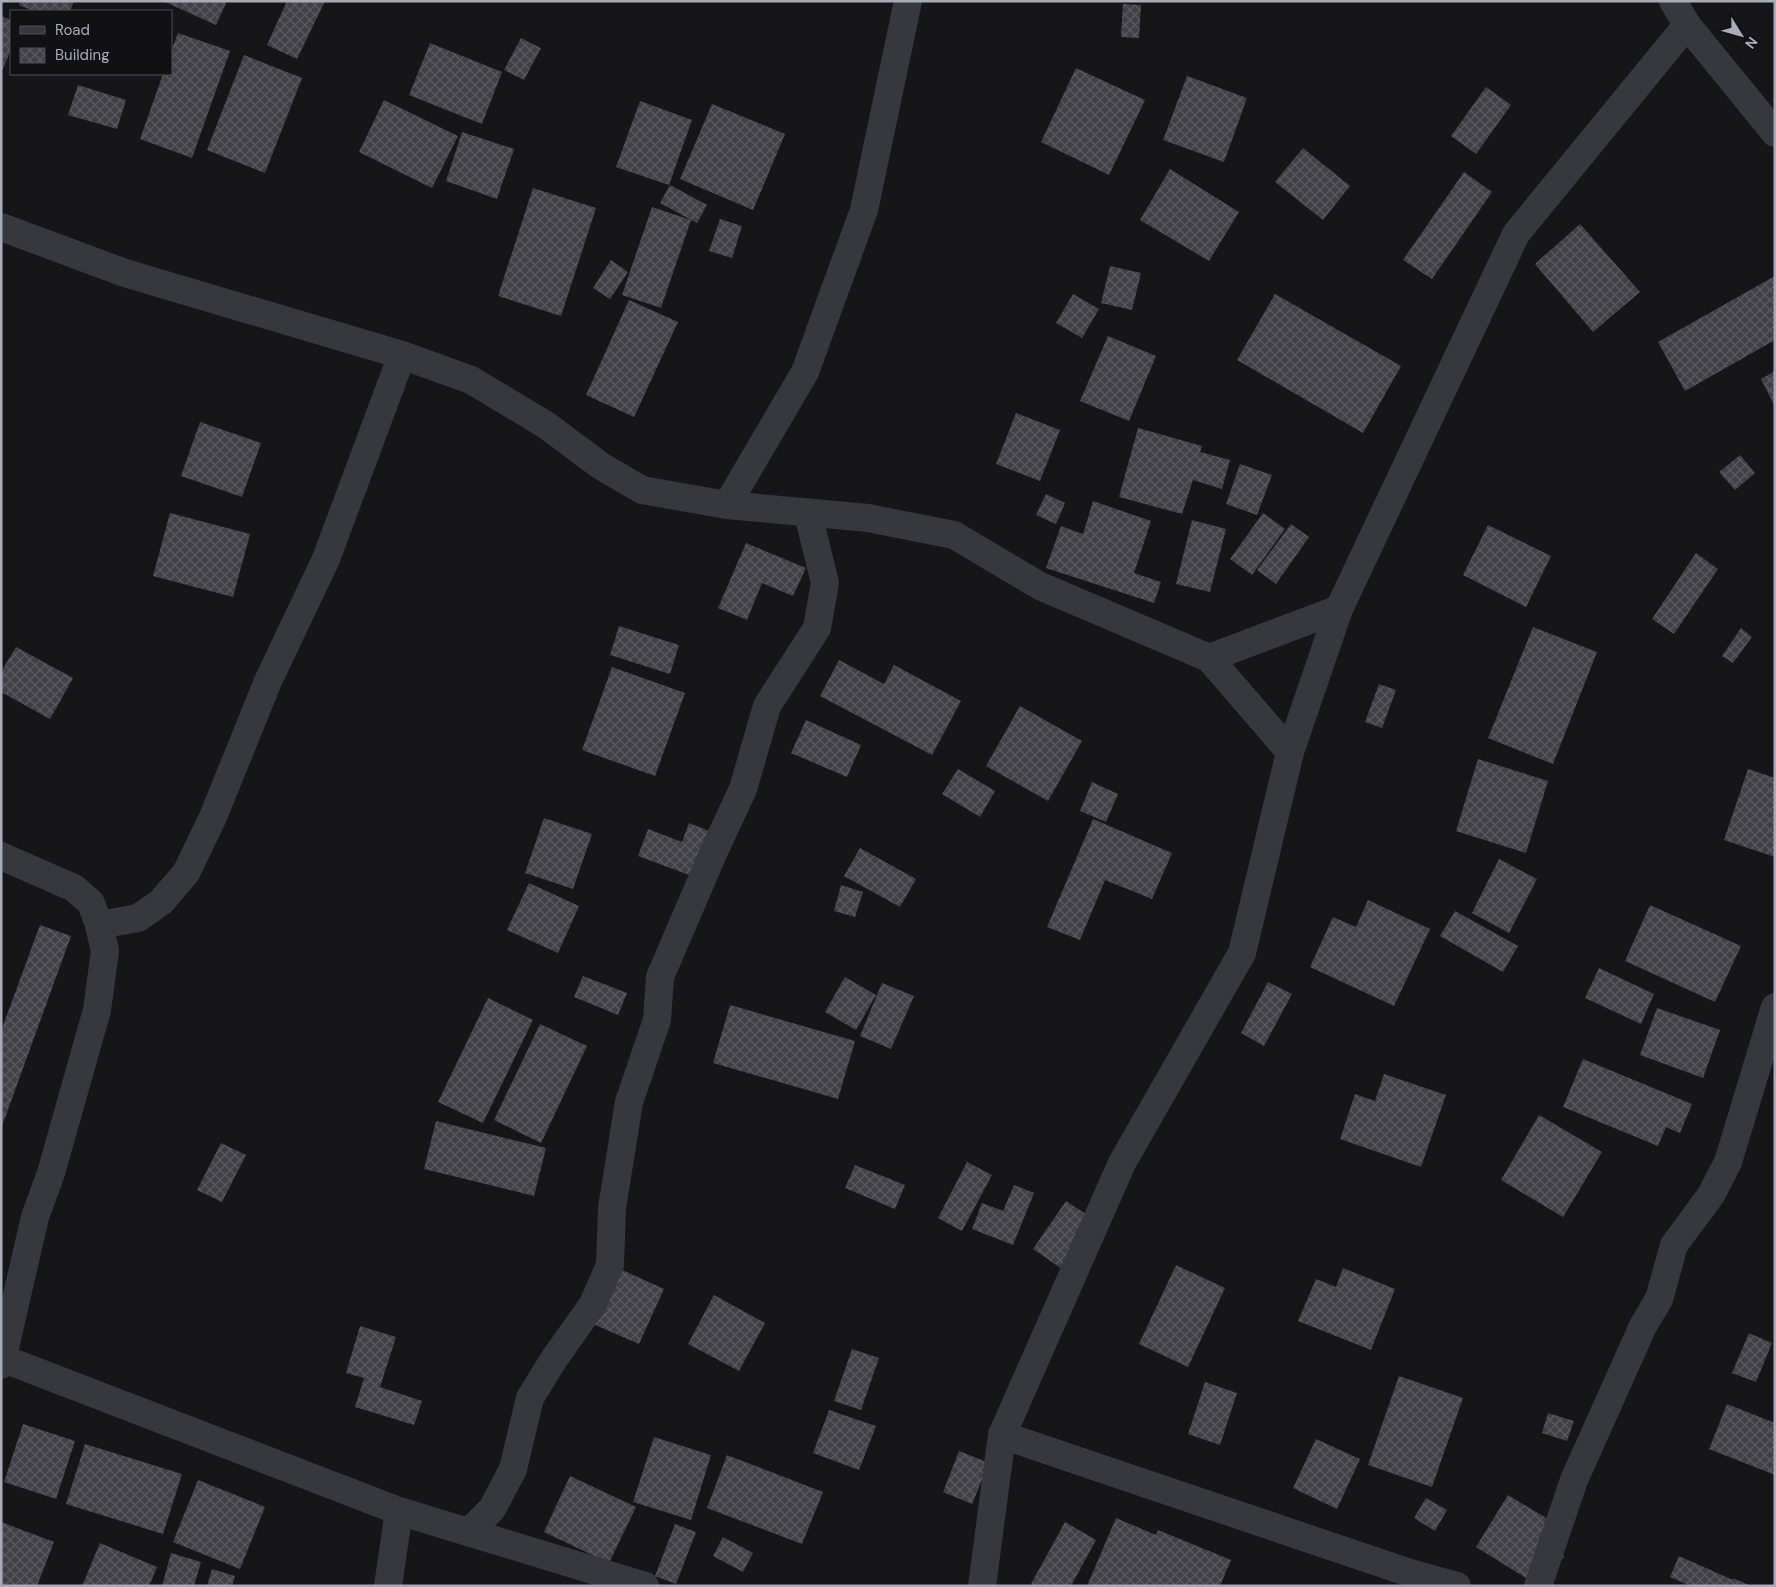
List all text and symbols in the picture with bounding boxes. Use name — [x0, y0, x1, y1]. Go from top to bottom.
legend — [10, 10, 172, 75]
north arrow — [1716, 10, 1766, 60]
text: Road — [55, 20, 90, 40]
text: N — [1741, 33, 1762, 52]
text: Building — [55, 45, 110, 65]

